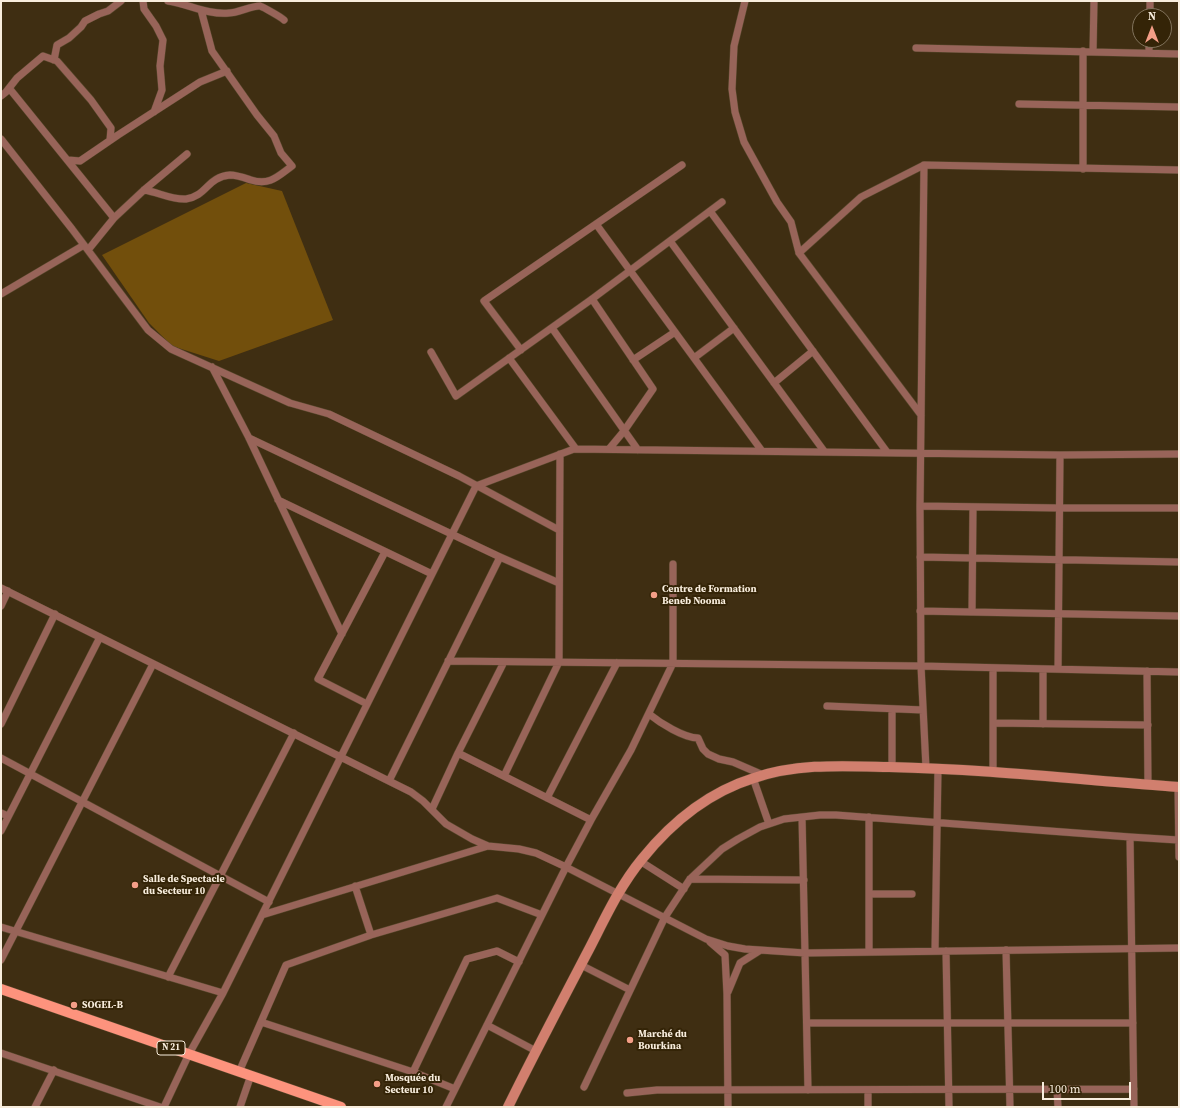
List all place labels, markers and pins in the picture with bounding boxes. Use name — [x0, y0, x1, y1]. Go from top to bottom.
place label: Centre de Formation Beneb Nooma — [662, 583, 757, 606]
marker: Centre de Formation Beneb Nooma — [649, 590, 659, 600]
place label: Salle de Spectacle du Secteur 10 — [143, 873, 225, 896]
marker: Salle de Spectacle du Secteur 10 — [130, 880, 140, 890]
place label: SOGEL-B — [82, 999, 123, 1011]
marker: SOGEL-B — [69, 1000, 79, 1010]
place label: Marché du Bourkina — [638, 1028, 687, 1052]
marker: Marché du Bourkina — [625, 1035, 635, 1045]
place label: Mosquée du Secteur 10 — [385, 1072, 440, 1096]
marker: Mosquée du Secteur 10 — [372, 1079, 382, 1089]

